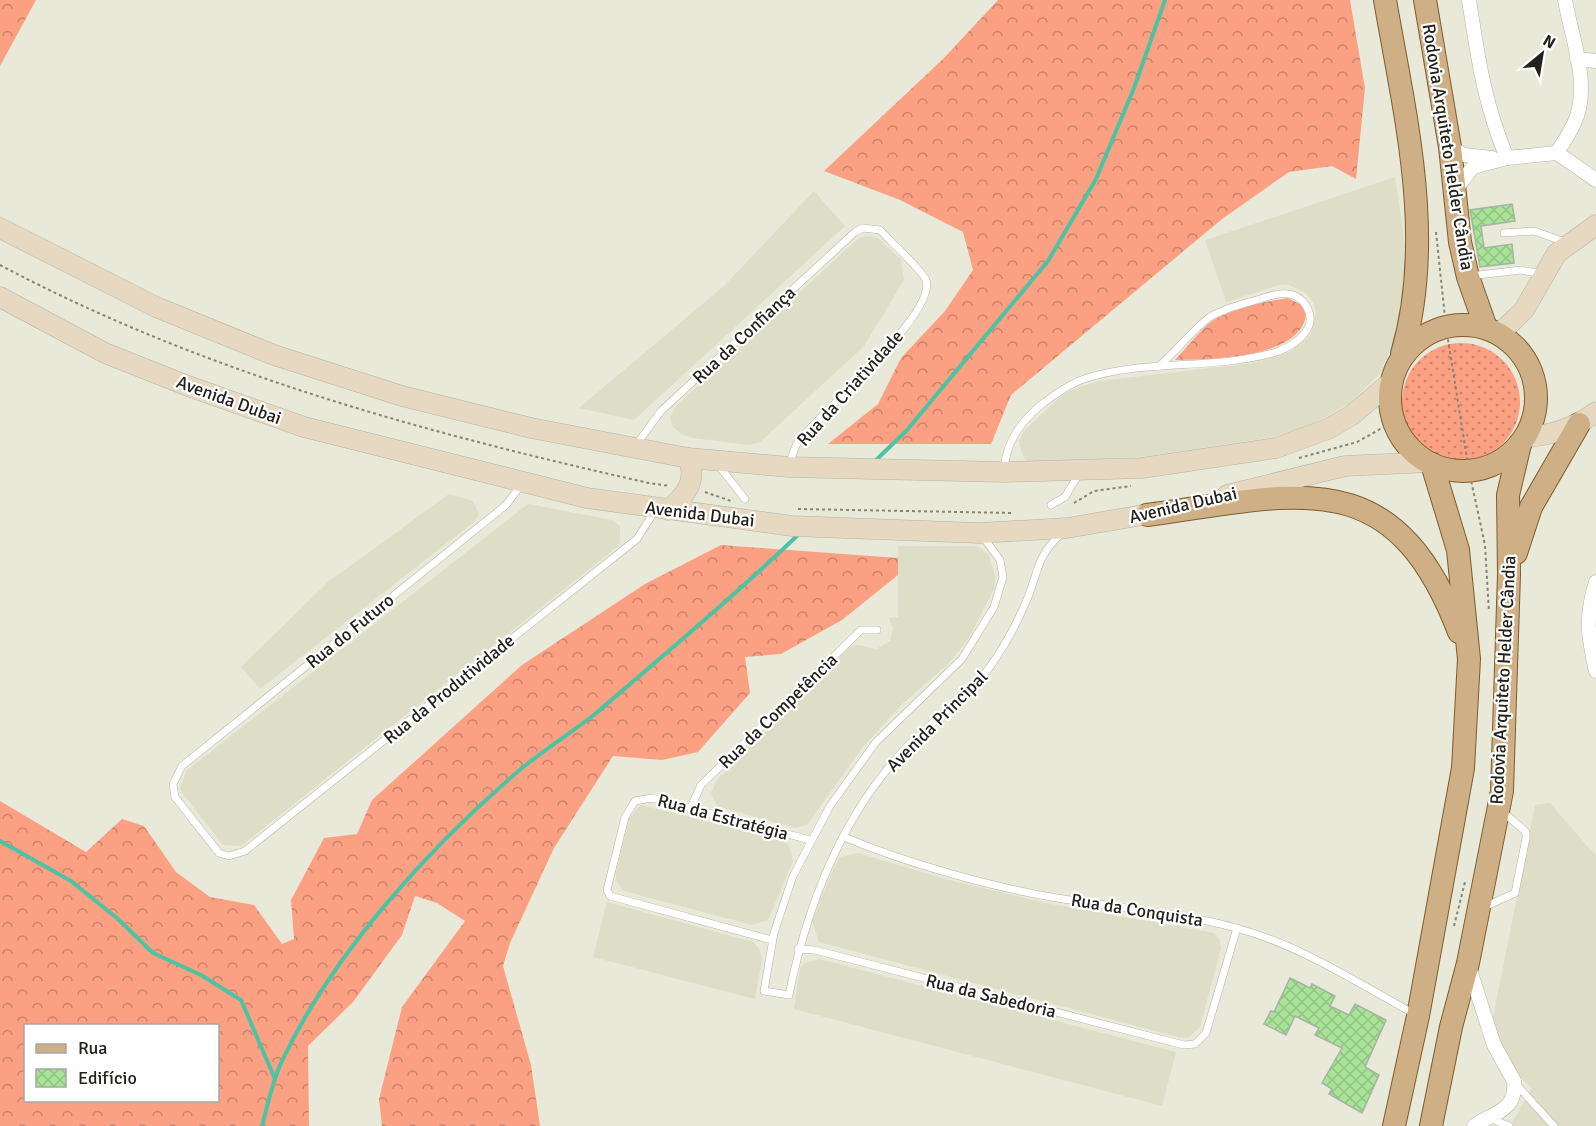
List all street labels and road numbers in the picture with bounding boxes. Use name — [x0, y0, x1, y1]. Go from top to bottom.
street label: Rodovia Arquiteto Helder Cândia — [1418, 22, 1478, 272]
street label: Rua da Confiança — [688, 282, 800, 388]
street label: Rua da Criatividade — [792, 325, 908, 451]
street label: Avenida Dubai — [174, 371, 284, 429]
street label: Avenida Dubai — [1127, 482, 1239, 528]
street label: Avenida Dubai — [644, 496, 756, 532]
street label: Rodovia Arquiteto Helder Cândia — [1485, 555, 1521, 805]
street label: Rua do Futuro — [302, 589, 398, 673]
street label: Rua da Produtividade — [379, 629, 519, 749]
street label: Rua da Competência — [714, 649, 842, 773]
street label: Avenida Principal — [882, 666, 992, 776]
street label: Rua da Estratégia — [655, 789, 791, 845]
street label: Rua da Conquista — [1069, 889, 1205, 931]
street label: Rua da Sabedoria — [924, 969, 1058, 1023]

